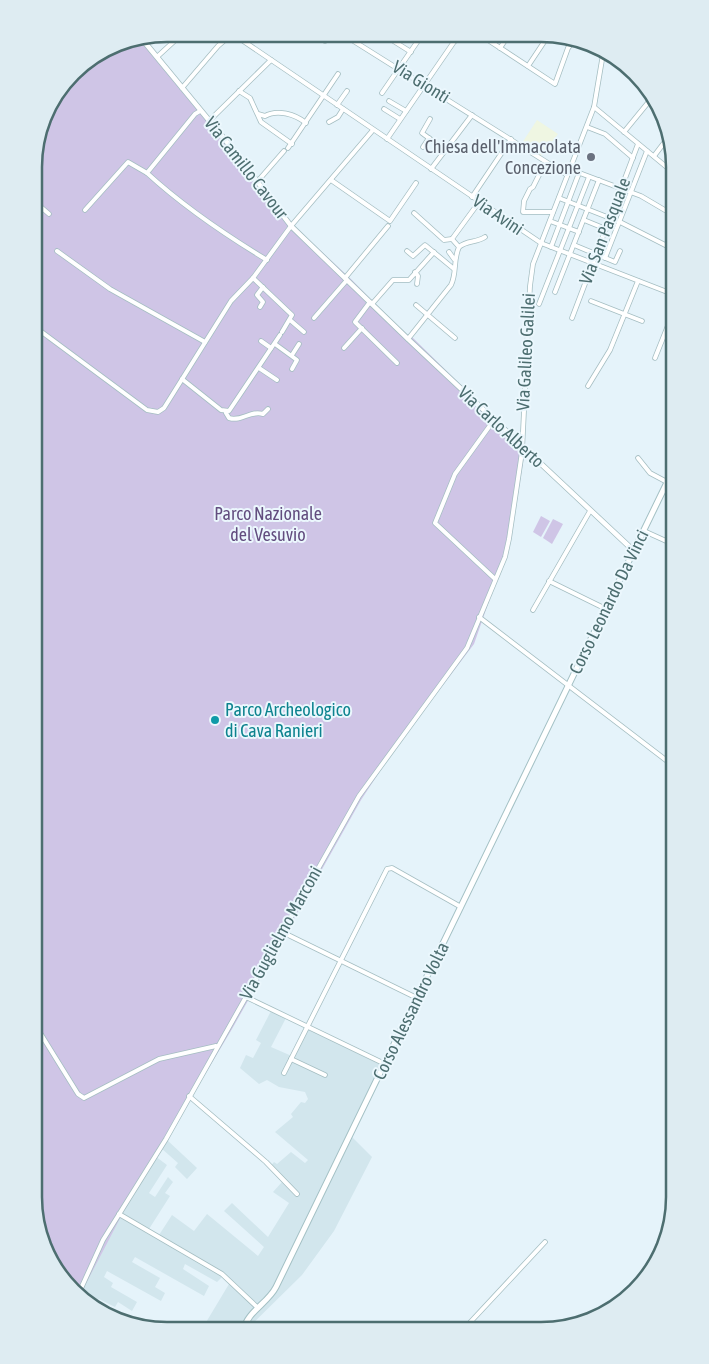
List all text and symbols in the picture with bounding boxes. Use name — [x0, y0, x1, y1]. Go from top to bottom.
street label: Via Gionti — [389, 56, 454, 107]
street label: Via Camillo Cavour — [200, 112, 293, 223]
place label: Chiesa dell'Immacolata Concezione — [425, 136, 581, 178]
marker: Chiesa dell'Immacolata Concezione — [585, 151, 597, 163]
street label: Via San Pasquale — [575, 175, 634, 287]
street label: Via Avini — [469, 190, 528, 239]
street label: Via Galileo Galilei — [512, 293, 539, 411]
street label: Via Carlo Alberto — [454, 381, 549, 472]
park label: Parco Nazionale del Vesuvio — [214, 503, 322, 545]
street label: Corso Leonardo Da Vinci — [564, 526, 653, 677]
place label: Parco Archeologico di Cava Ranieri — [225, 699, 351, 741]
marker: Parco Archeologico di Cava Ranieri — [209, 714, 221, 726]
street label: Via Guglielmo Marconi — [235, 862, 326, 1003]
street label: Corso Alessandro Volta — [368, 939, 453, 1083]

